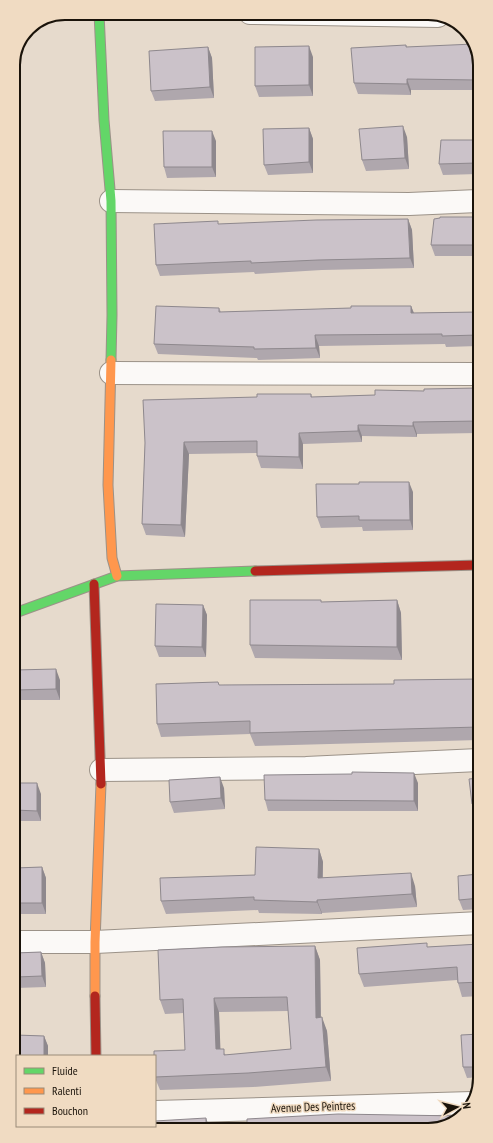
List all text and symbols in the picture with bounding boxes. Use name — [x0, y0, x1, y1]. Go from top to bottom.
legend — [16, 1055, 156, 1127]
text: Fluide — [52, 1063, 78, 1078]
text: Ralenti — [52, 1083, 81, 1098]
north arrow — [437, 1087, 477, 1127]
street label: Avenue Des Peintres — [271, 1098, 355, 1115]
text: N — [460, 1102, 474, 1110]
text: Bouchon — [52, 1103, 88, 1118]

